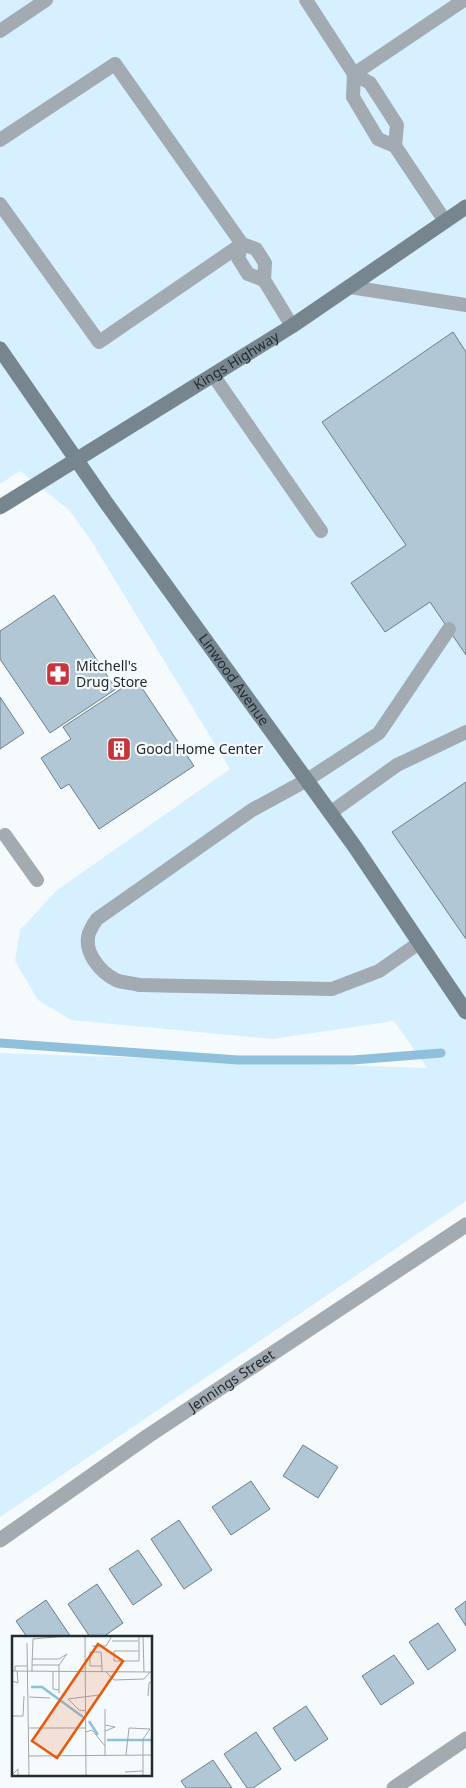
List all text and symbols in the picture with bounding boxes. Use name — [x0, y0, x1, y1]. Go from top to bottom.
street label: Kings Highway — [190, 326, 283, 394]
street label: Linwood Avenue — [195, 630, 274, 729]
place label: Mitchell's Drug Store — [76, 656, 148, 691]
pharmacy icon: Mitchell's Drug Store — [45, 661, 71, 687]
building icon: Good Home Center — [106, 736, 132, 762]
place label: Good Home Center — [136, 739, 263, 758]
street label: Jennings Street — [183, 1345, 278, 1417]
inset map — [12, 1636, 152, 1776]

